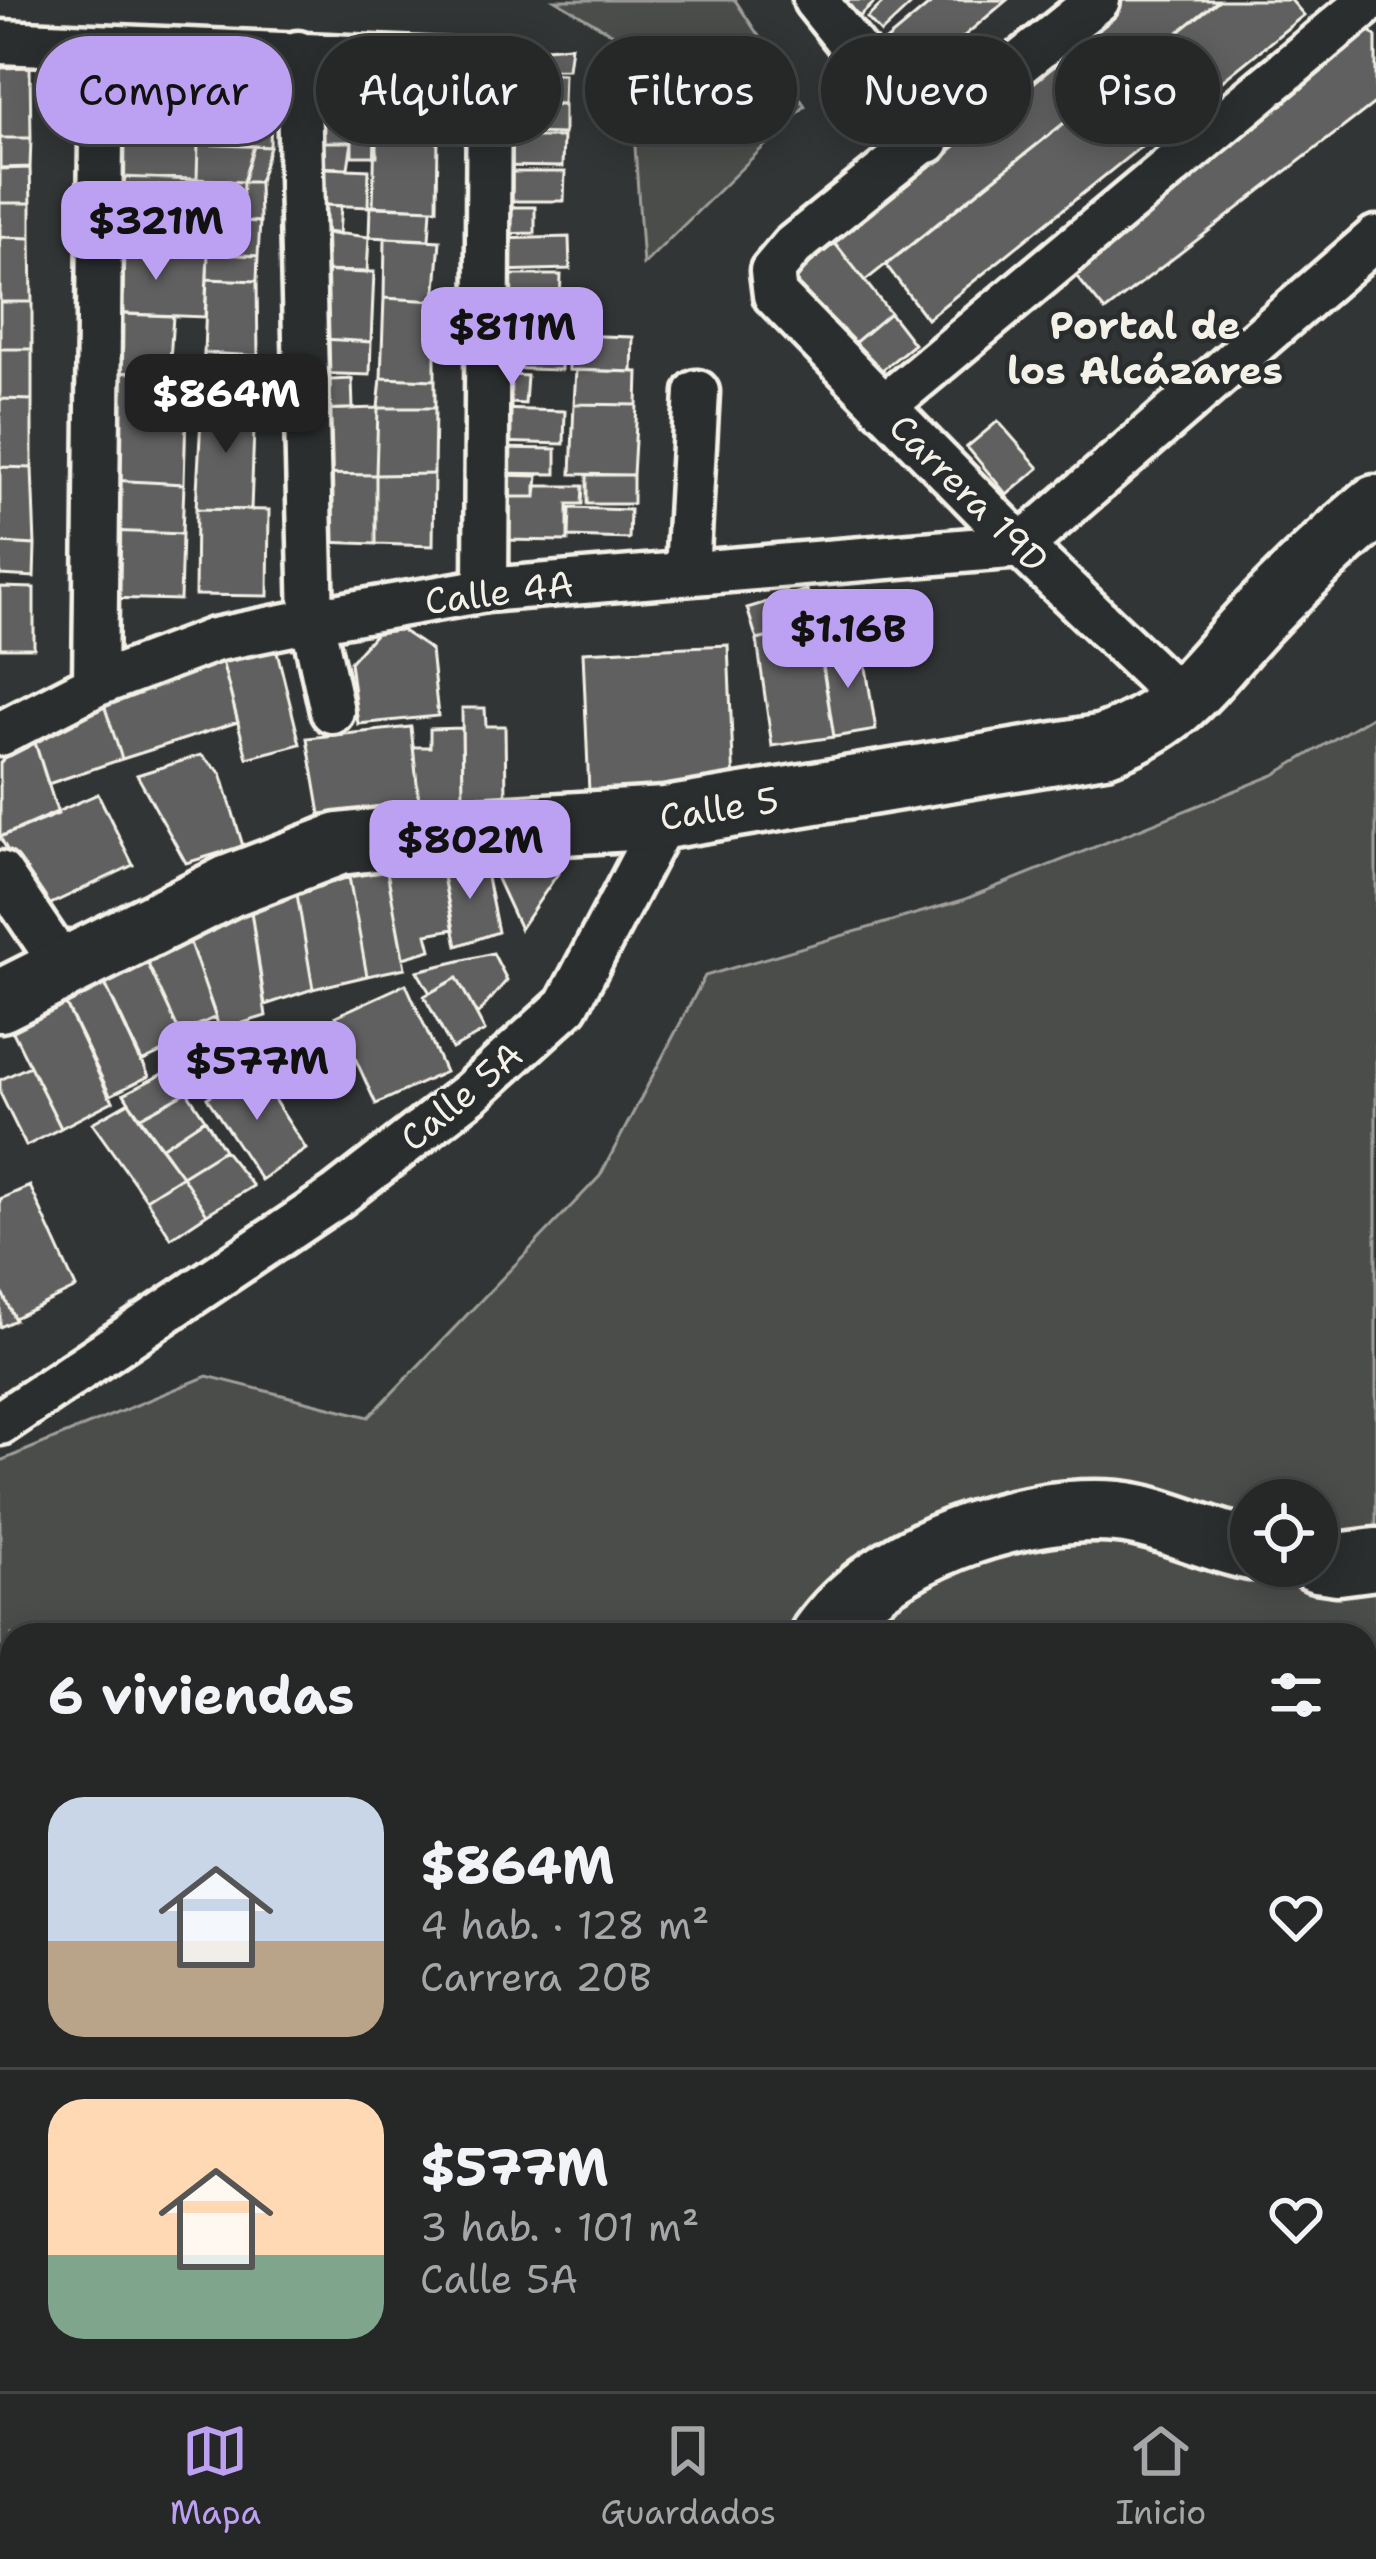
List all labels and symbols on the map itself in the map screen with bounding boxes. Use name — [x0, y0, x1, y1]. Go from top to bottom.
pin: $321M — [72, 181, 240, 283]
pin: $811M — [428, 287, 596, 389]
district label: Portal de los Alcázares — [1007, 299, 1283, 396]
pin: $864M — [142, 354, 310, 456]
street label: Carrera 19D — [878, 403, 1059, 584]
street label: Calle 4A — [422, 559, 576, 626]
pin: $1.16B — [750, 589, 946, 691]
street label: Calle 5 — [656, 775, 782, 842]
pin: $802M — [386, 800, 554, 902]
pin: $577M — [173, 1021, 341, 1123]
street label: Calle 5A — [390, 1031, 533, 1162]

